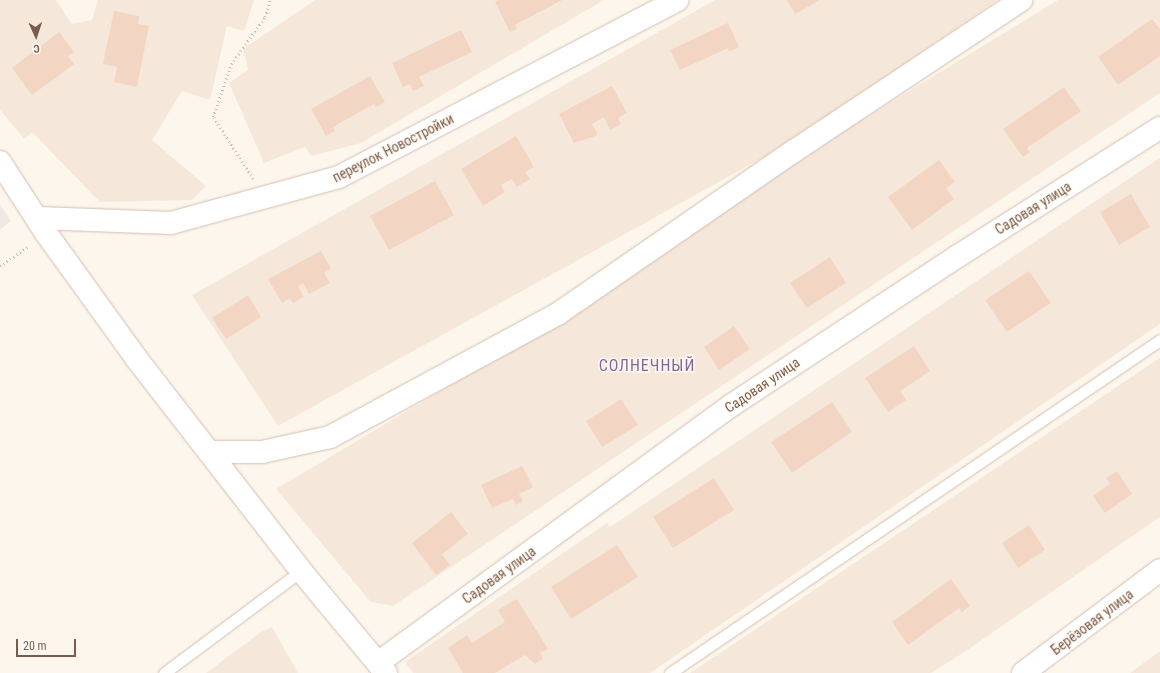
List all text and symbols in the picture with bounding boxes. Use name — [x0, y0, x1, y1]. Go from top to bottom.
north arrow — [16, 16, 56, 56]
text: С — [33, 42, 40, 55]
street label: переулок Новостройки — [330, 110, 456, 186]
street label: Садовая улица — [992, 178, 1074, 238]
street label: Садовая улица — [721, 354, 803, 416]
district label: СОЛНЕЧНЫЙ — [599, 356, 695, 376]
street label: Садовая улица — [459, 543, 539, 607]
street label: Берёзовая улица — [1048, 586, 1136, 658]
scale bar — [18, 631, 78, 657]
text: 20 m — [23, 639, 47, 653]

